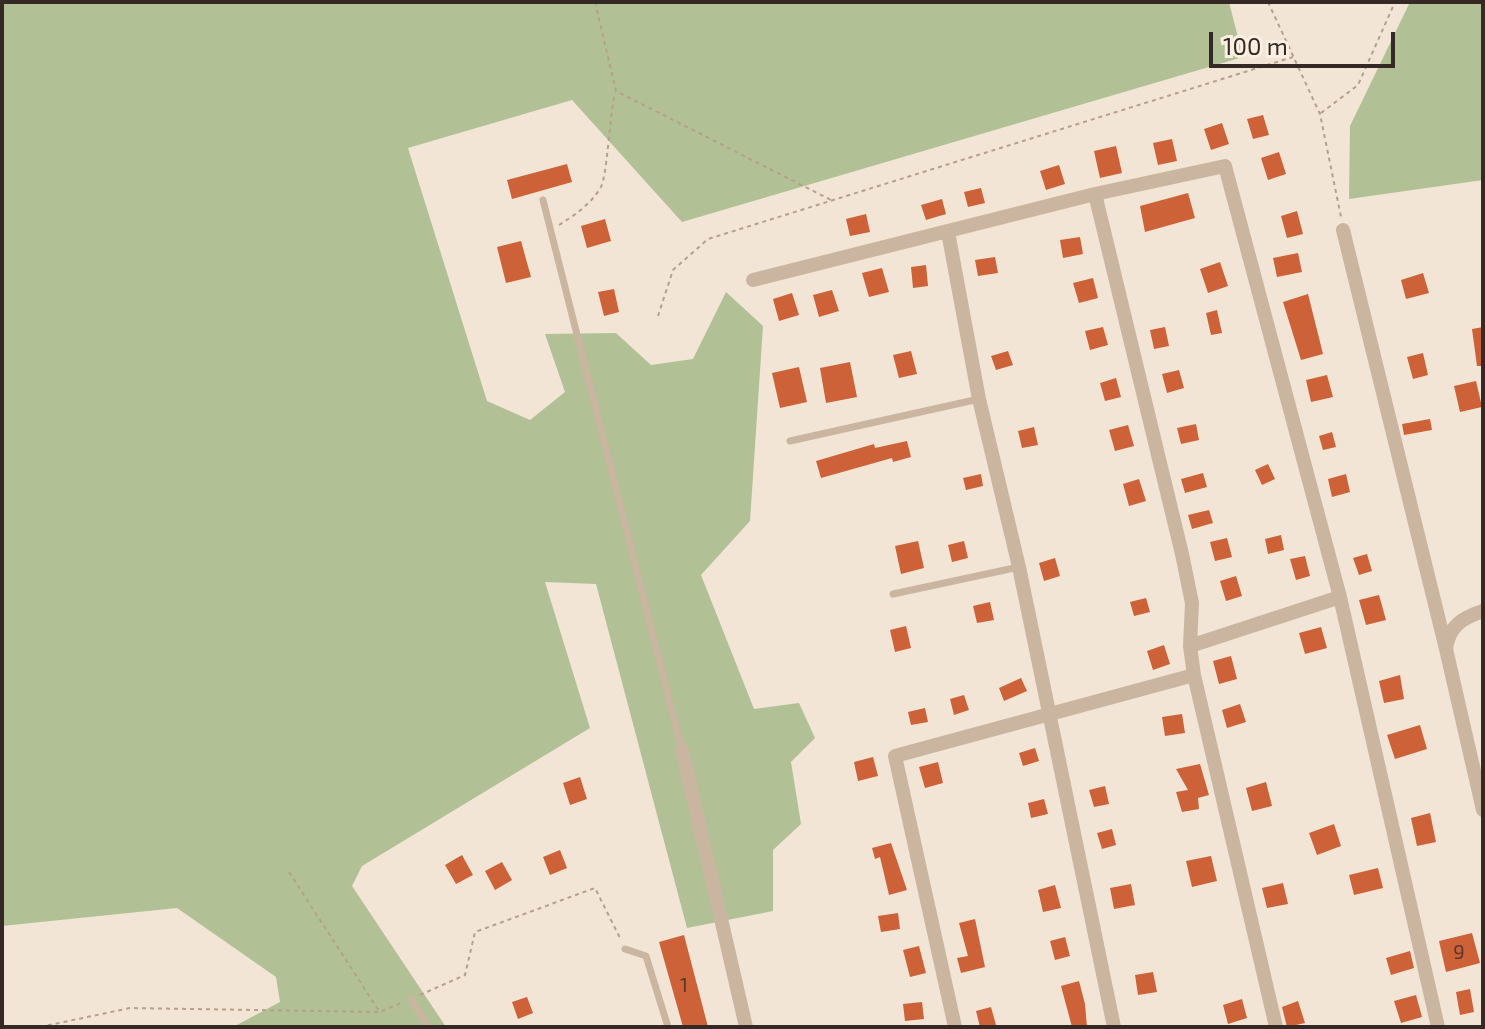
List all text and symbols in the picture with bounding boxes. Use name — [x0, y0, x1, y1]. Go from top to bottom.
scale bar — [1213, 16, 1399, 66]
text: 100 m — [1223, 31, 1288, 60]
house number: 9 — [1453, 940, 1465, 964]
house number: 1 — [680, 973, 688, 997]

